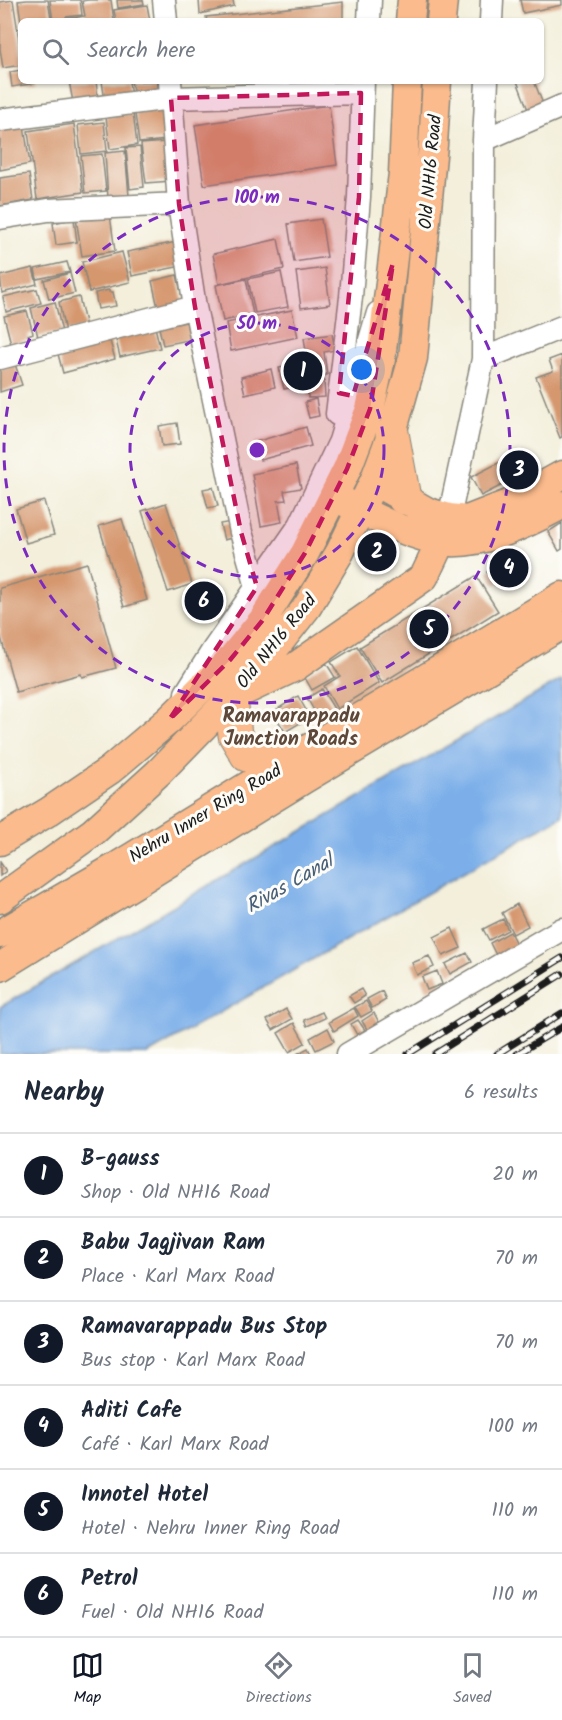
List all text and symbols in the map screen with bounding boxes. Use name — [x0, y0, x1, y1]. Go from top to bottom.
search box — [18, 18, 544, 84]
text: Search here — [87, 34, 195, 69]
icon: search — [39, 35, 72, 68]
street label: Old NH16 Road — [412, 113, 451, 231]
text: 100 m — [234, 184, 280, 213]
text: 50 m — [236, 310, 277, 339]
pin: 1 — [284, 348, 322, 394]
your location — [347, 355, 376, 384]
centre of rings — [247, 440, 267, 460]
pin: 3 — [500, 448, 538, 492]
pin: 2 — [358, 530, 397, 574]
pin: 4 — [490, 546, 528, 590]
pin: 6 — [184, 578, 224, 624]
street label: Old NH16 Road — [230, 587, 325, 696]
pin: 5 — [410, 606, 448, 652]
district label: Ramavarappadu Junction Roads — [222, 701, 360, 756]
street label: Nehru Inner Ring Road — [124, 757, 289, 872]
water label: Rivas Canal — [240, 845, 344, 923]
text: Nearby — [24, 1072, 104, 1114]
text: 6 results — [464, 1077, 538, 1109]
text: B-gauss — [81, 1142, 159, 1177]
text: 1 — [40, 1159, 47, 1191]
text: 20 m — [492, 1159, 538, 1191]
text: Shop · Old NH16 Road — [81, 1177, 269, 1209]
text: Babu Jagjivan Ram — [81, 1226, 265, 1261]
text: 2 — [38, 1243, 49, 1275]
text: 70 m — [495, 1243, 538, 1275]
text: Place · Karl Marx Road — [81, 1261, 274, 1293]
text: Ramavarappadu Bus Stop — [81, 1310, 327, 1345]
text: 3 — [38, 1327, 49, 1359]
text: 70 m — [495, 1327, 538, 1359]
text: Bus stop · Karl Marx Road — [81, 1345, 305, 1377]
text: Aditi Cafe — [81, 1394, 182, 1429]
text: 4 — [38, 1411, 49, 1443]
text: 100 m — [488, 1411, 538, 1443]
text: Café · Karl Marx Road — [81, 1429, 269, 1461]
text: Innotel Hotel — [81, 1478, 208, 1513]
text: 5 — [38, 1495, 49, 1527]
text: 110 m — [492, 1495, 538, 1527]
text: Hotel · Nehru Inner Ring Road — [81, 1513, 339, 1545]
text: Petrol — [81, 1562, 138, 1597]
text: 6 — [38, 1579, 49, 1611]
text: 110 m — [492, 1579, 538, 1611]
text: Fuel · Old NH16 Road — [81, 1597, 263, 1629]
tab: Map — [71, 1649, 104, 1710]
tab: Directions — [245, 1649, 312, 1710]
tab: Saved — [453, 1649, 491, 1710]

